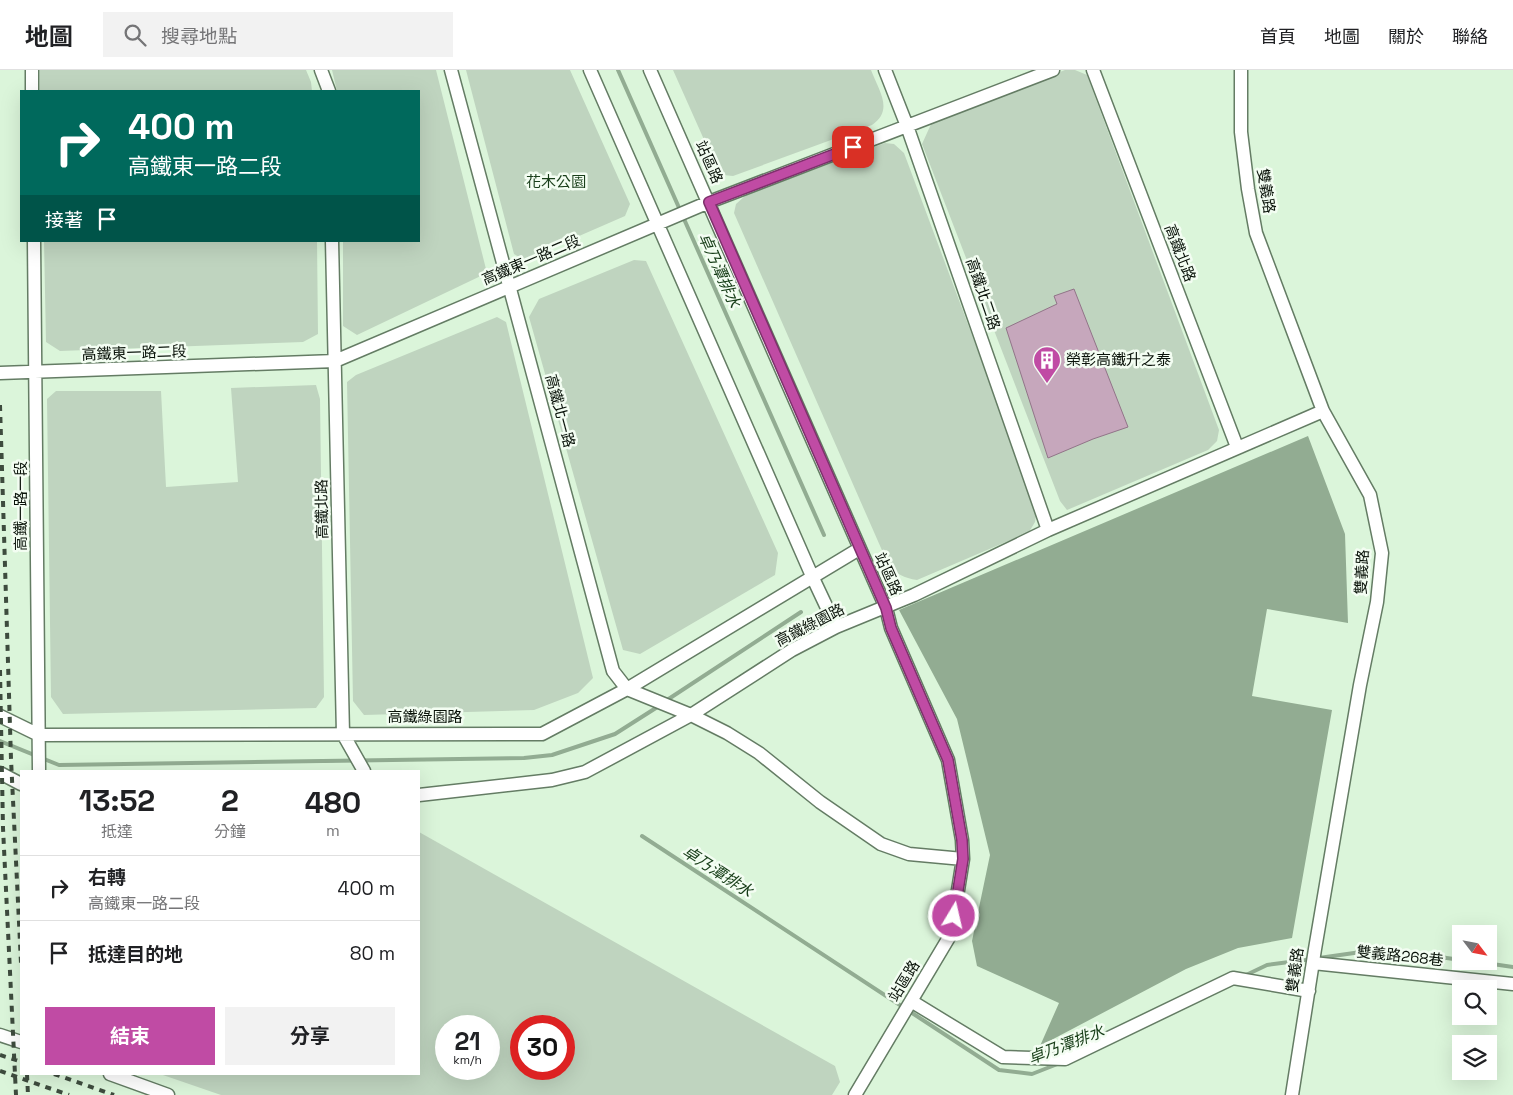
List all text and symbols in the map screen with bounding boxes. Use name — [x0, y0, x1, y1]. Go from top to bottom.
search box — [103, 12, 453, 57]
text: 地圖 — [25, 21, 73, 52]
icon: search — [121, 21, 149, 49]
text: 搜尋地點 — [161, 24, 237, 49]
text: 首頁 — [1260, 25, 1296, 48]
text: 地圖 — [1324, 25, 1360, 48]
text: 關於 — [1388, 25, 1424, 48]
text: 聯絡 — [1452, 25, 1488, 48]
text: 400 m — [128, 105, 234, 149]
icon: right — [45, 110, 110, 175]
pin — [832, 126, 874, 168]
icon: arrive — [839, 133, 867, 161]
street label: 站區路 — [692, 137, 727, 186]
text: 高鐵東一路二段 — [128, 152, 282, 180]
street label: 雙義路 — [1254, 167, 1279, 215]
park label: 花木公園 — [526, 172, 586, 191]
icon: arrive — [93, 205, 121, 233]
text: 接著 — [45, 208, 83, 233]
street label: 高鐵北路 — [1161, 221, 1200, 284]
water label: 卓乃潭排水 — [694, 229, 746, 312]
street label: 高鐵東一路二段 — [479, 230, 583, 289]
street label: 高鐵北二路 — [962, 255, 1005, 332]
street label: 高鐵東一路二段 — [81, 341, 187, 364]
building icon: 榮彰高鐵升之泰 — [1032, 345, 1062, 384]
place label: 榮彰高鐵升之泰 — [1066, 350, 1171, 369]
street label: 高鐵北一路 — [542, 372, 579, 450]
street label: 高鐵一路一段 — [11, 461, 30, 551]
street label: 高鐵北路 — [311, 479, 332, 539]
street label: 站區路 — [871, 549, 906, 598]
street label: 雙義路 — [1351, 549, 1372, 595]
street label: 高鐵綠園路 — [772, 599, 848, 650]
street label: 高鐵綠園路 — [387, 707, 463, 726]
text: 13:52 — [79, 781, 155, 820]
text: 2 — [221, 781, 239, 820]
text: 480 — [305, 783, 361, 822]
text: m — [326, 820, 340, 841]
text: 抵達 — [101, 821, 133, 842]
text: 分鐘 — [214, 821, 246, 842]
water label: 卓乃潭排水 — [678, 841, 758, 903]
text: 右轉 — [88, 865, 126, 890]
icon: right — [45, 874, 73, 902]
text: 400 m — [338, 876, 395, 901]
position arrow — [927, 889, 979, 941]
text: 高鐵東一路二段 — [88, 893, 200, 914]
north arrow — [1452, 925, 1498, 970]
map controls — [1452, 925, 1497, 1080]
icon: arrive — [45, 939, 73, 967]
text: 80 m — [350, 941, 395, 966]
street label: 雙義路268巷 — [1356, 941, 1445, 970]
text: 抵達目的地 — [88, 942, 183, 967]
street label: 雙義路 — [1282, 946, 1307, 994]
street label: 站區路 — [884, 957, 923, 1005]
button: search — [1452, 980, 1497, 1025]
button: 結束 — [45, 1007, 215, 1065]
button: 分享 — [225, 1007, 395, 1065]
speed limit sign: 30 — [510, 1015, 575, 1080]
water label: 卓乃潭排水 — [1025, 1020, 1108, 1069]
text: 21 — [454, 1025, 481, 1057]
button: layers — [1452, 1035, 1497, 1080]
text: km/h — [453, 1052, 482, 1068]

